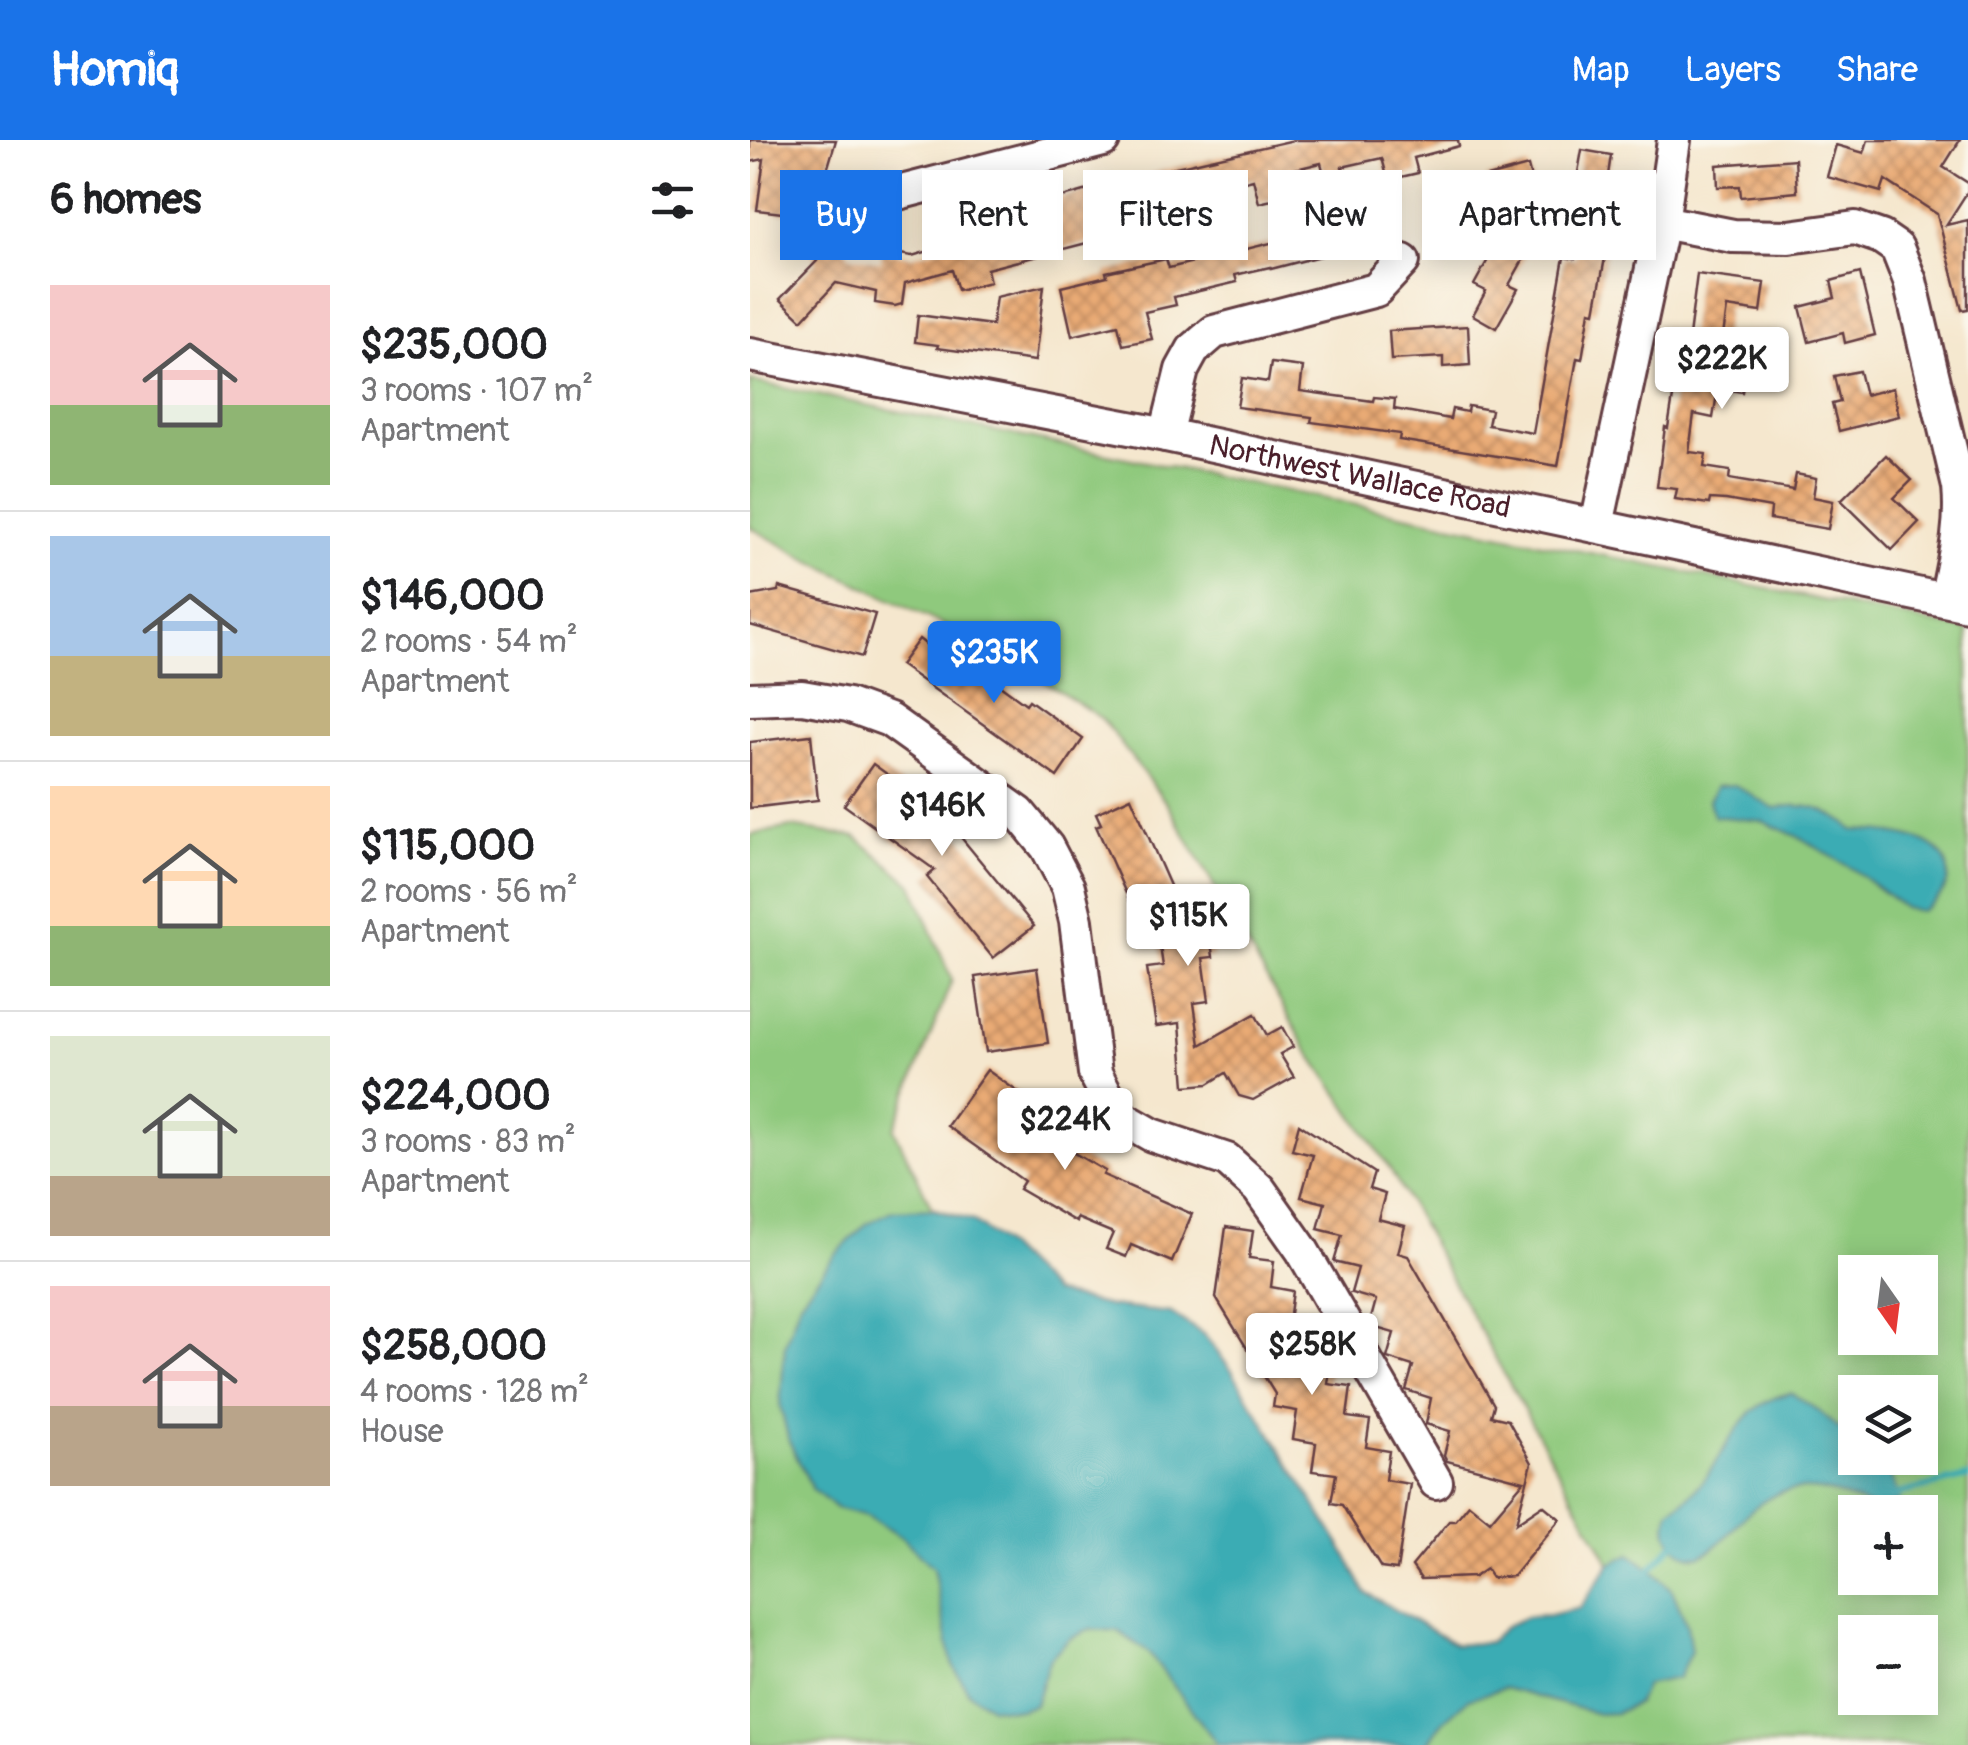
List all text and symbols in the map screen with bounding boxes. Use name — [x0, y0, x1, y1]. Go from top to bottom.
text: Homiq — [50, 40, 178, 100]
text: Map — [1572, 48, 1630, 92]
text: Layers — [1685, 48, 1781, 92]
text: Share — [1836, 48, 1918, 92]
chip: Buy — [780, 170, 902, 260]
chip: Rent — [922, 170, 1063, 260]
chip: Filters — [1083, 170, 1248, 260]
chip: New — [1268, 170, 1402, 260]
chip: Apartment — [1422, 170, 1656, 260]
icon: filters — [645, 173, 700, 228]
text: 6 homes — [50, 174, 201, 226]
text: $235,000 — [360, 319, 548, 371]
icon: home — [130, 325, 250, 445]
pin: $222K — [1652, 327, 1792, 412]
text: $222K — [1677, 339, 1767, 379]
text: 3 rooms · 107 m² — [360, 371, 593, 411]
text: Apartment — [360, 411, 509, 451]
street label: Northwest Wallace Road — [1206, 427, 1514, 527]
text: $146,000 — [360, 570, 545, 622]
icon: home — [130, 576, 250, 696]
pin: $235K — [924, 621, 1064, 706]
text: 2 rooms · 54 m² — [360, 622, 578, 662]
text: $235K — [950, 633, 1038, 673]
text: Apartment — [360, 662, 509, 702]
pin: $146K — [872, 774, 1012, 859]
text: $146K — [899, 786, 985, 826]
text: $115,000 — [360, 820, 535, 872]
icon: home — [130, 826, 250, 946]
text: 2 rooms · 56 m² — [360, 872, 578, 912]
pin: $115K — [1118, 884, 1258, 969]
text: $115K — [1148, 896, 1228, 936]
text: Apartment — [360, 912, 509, 952]
text: $224,000 — [360, 1070, 551, 1122]
icon: home — [130, 1076, 250, 1196]
pin: $224K — [995, 1088, 1135, 1173]
text: $224K — [1020, 1100, 1110, 1140]
text: 3 rooms · 83 m² — [360, 1122, 576, 1162]
text: Apartment — [360, 1162, 509, 1202]
north arrow — [1838, 1255, 1938, 1355]
map controls — [1838, 1255, 1938, 1715]
pin: $258K — [1242, 1313, 1382, 1398]
text: $258,000 — [360, 1320, 547, 1372]
text: $258K — [1268, 1325, 1356, 1365]
icon: home — [130, 1326, 250, 1446]
text: 4 rooms · 128 m² — [360, 1372, 589, 1412]
button: layers — [1838, 1375, 1938, 1475]
text: House — [360, 1412, 444, 1452]
button: + — [1838, 1495, 1938, 1595]
button: − — [1838, 1615, 1938, 1715]

